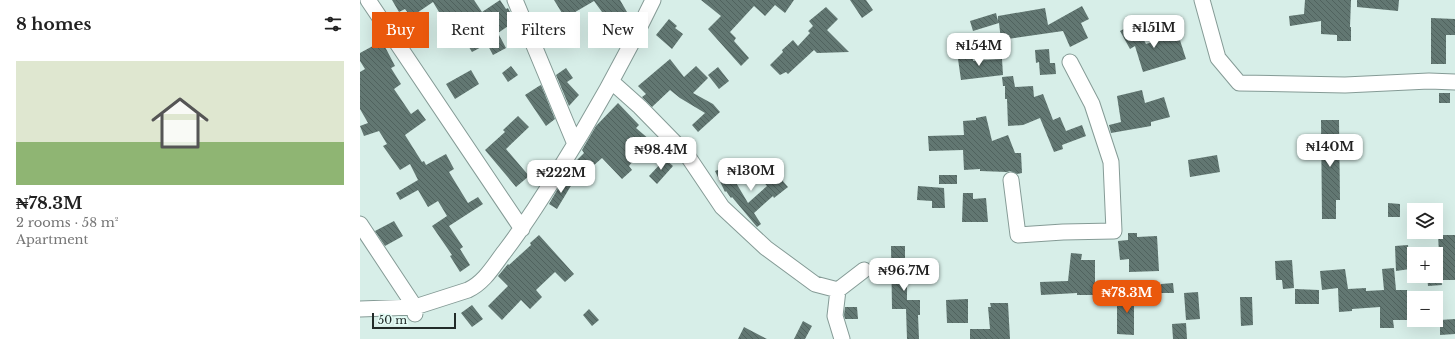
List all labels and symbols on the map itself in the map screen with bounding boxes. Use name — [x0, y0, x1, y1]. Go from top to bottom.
pin: ₦151M — [1126, 15, 1182, 49]
pin: ₦154M — [951, 33, 1007, 67]
pin: ₦140M — [1302, 134, 1358, 168]
pin: ₦98.4M — [628, 137, 694, 171]
pin: ₦130M — [723, 158, 779, 192]
pin: ₦222M — [533, 160, 589, 194]
pin: ₦96.7M — [871, 258, 937, 292]
pin: ₦78.3M — [1094, 280, 1160, 314]
scale bar — [372, 311, 456, 330]

